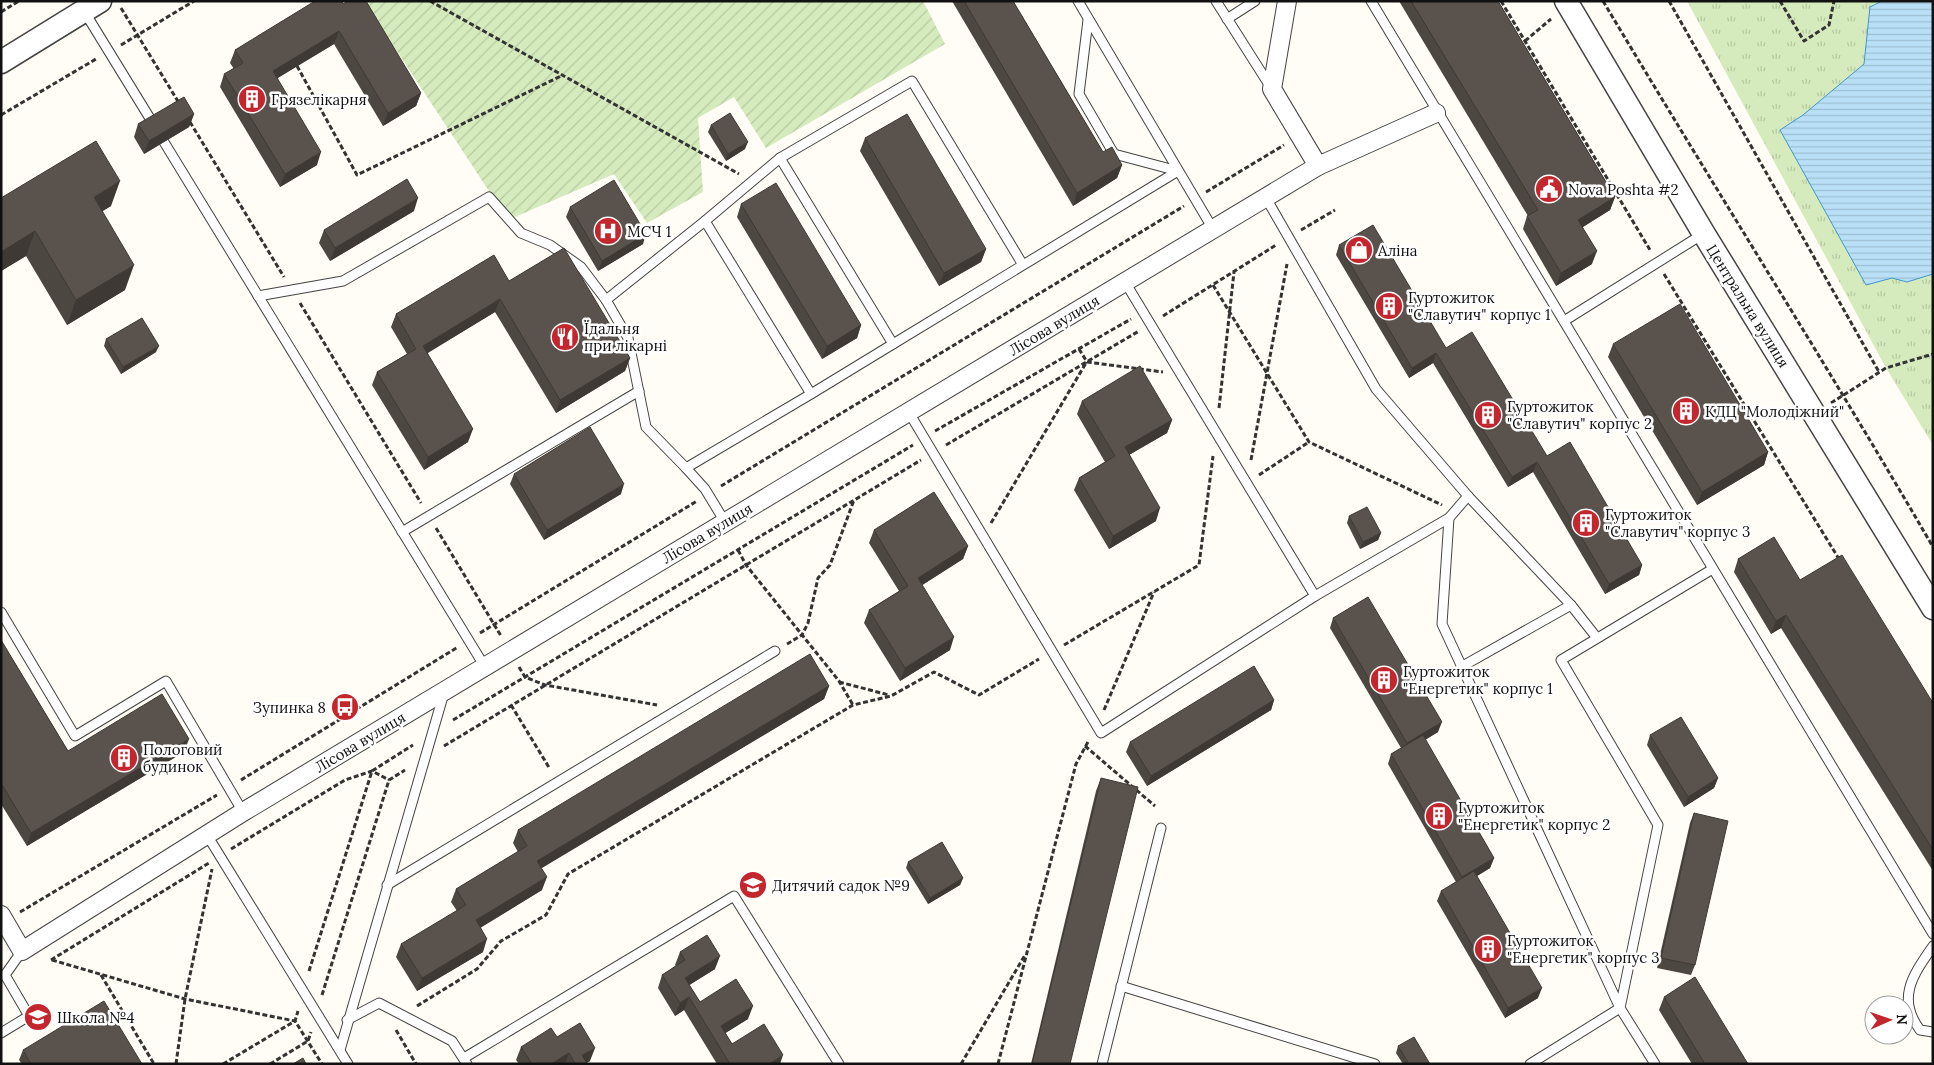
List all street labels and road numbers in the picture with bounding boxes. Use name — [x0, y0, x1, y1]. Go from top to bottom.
street label: Центральна вулиця — [1702, 241, 1794, 371]
street label: Лісова вулиця — [1005, 291, 1103, 359]
street label: Лісова вулиця — [658, 499, 756, 567]
street label: Лісова вулиця — [311, 708, 409, 776]

